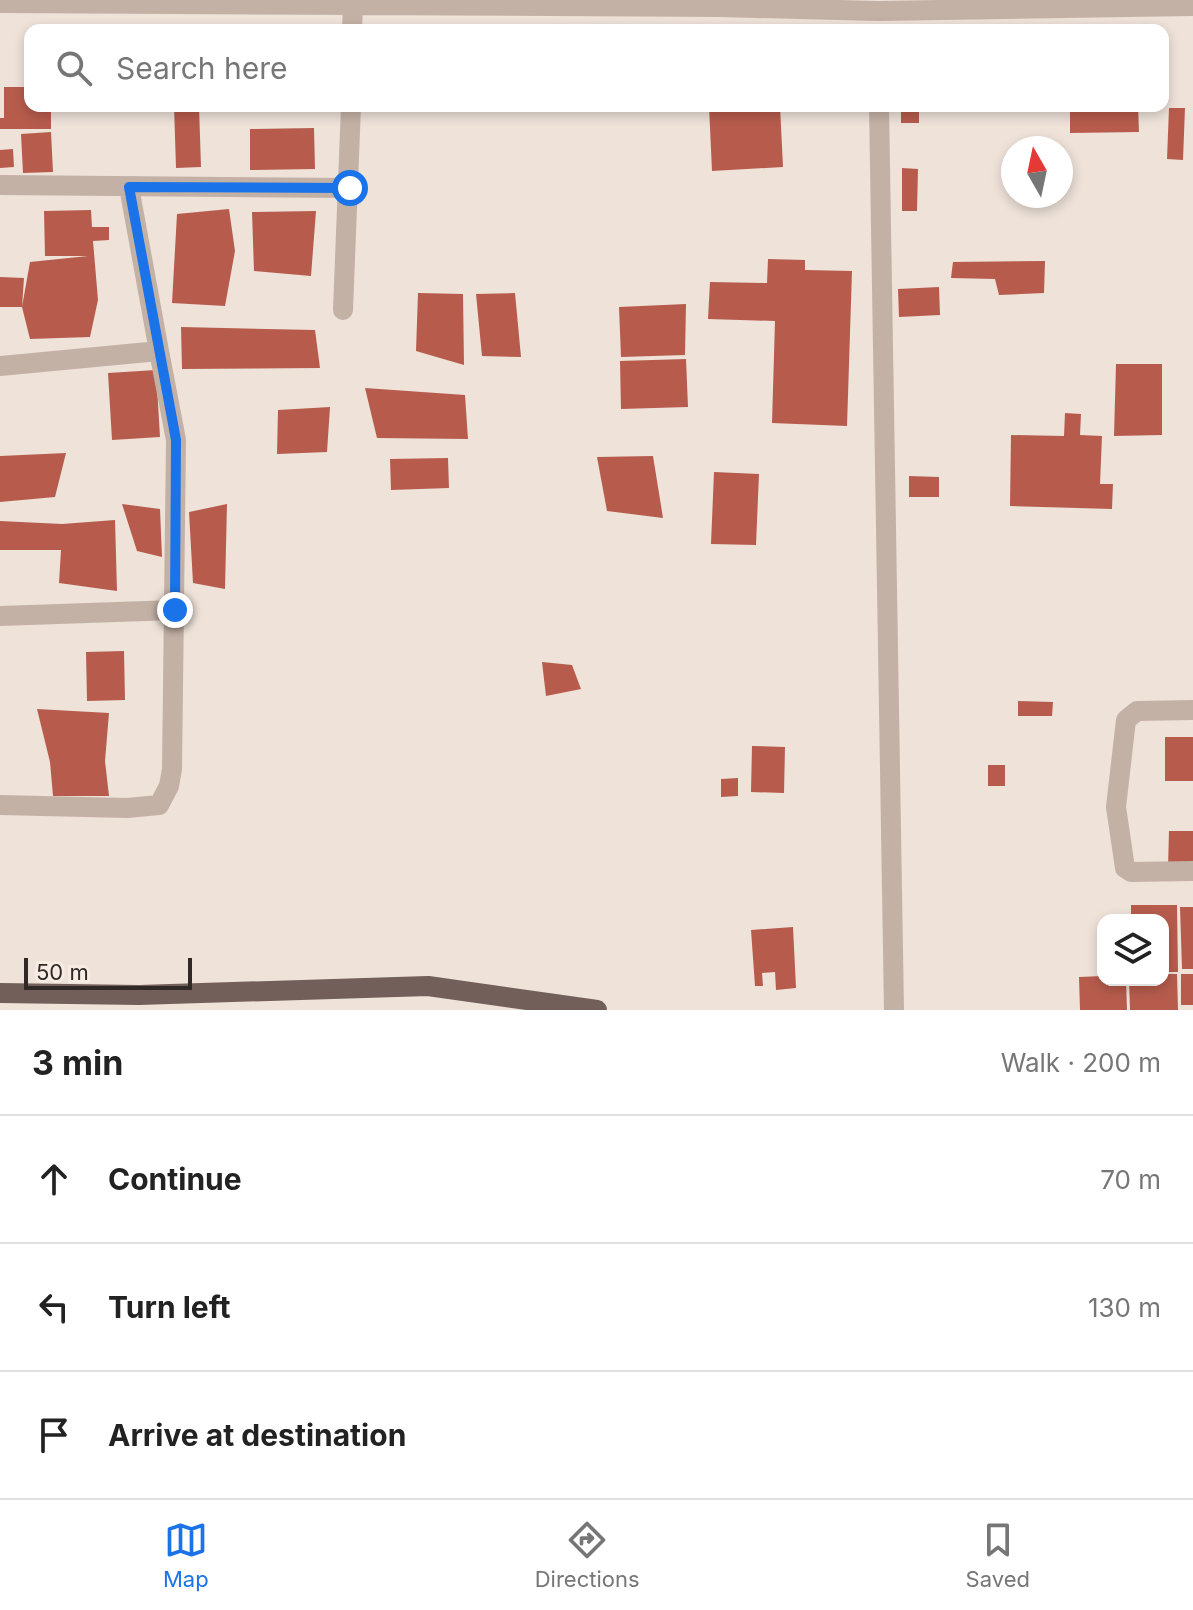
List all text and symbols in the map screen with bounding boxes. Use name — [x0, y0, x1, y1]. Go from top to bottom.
search box — [24, 24, 1169, 112]
icon: search — [52, 46, 96, 90]
text: Search here — [116, 50, 288, 86]
north arrow — [1001, 136, 1073, 208]
route start — [332, 170, 368, 206]
route end — [157, 592, 193, 628]
map controls — [1097, 914, 1169, 986]
button: layers — [1097, 914, 1169, 986]
scale bar — [24, 954, 192, 990]
text: 50 m — [36, 959, 89, 985]
text: 3 min — [32, 1042, 123, 1083]
text: Walk · 200 m — [1001, 1047, 1161, 1078]
icon: ahead — [32, 1157, 76, 1201]
text: Continue — [108, 1161, 242, 1197]
text: 70 m — [1100, 1164, 1161, 1195]
icon: left — [32, 1285, 76, 1329]
text: Turn left — [108, 1289, 230, 1325]
text: 130 m — [1088, 1292, 1161, 1323]
icon: arrive — [32, 1413, 76, 1457]
text: Arrive at destination — [108, 1417, 406, 1453]
tab: Map — [163, 1518, 209, 1592]
tab: Directions — [535, 1518, 640, 1592]
tab: Saved — [966, 1518, 1030, 1592]

